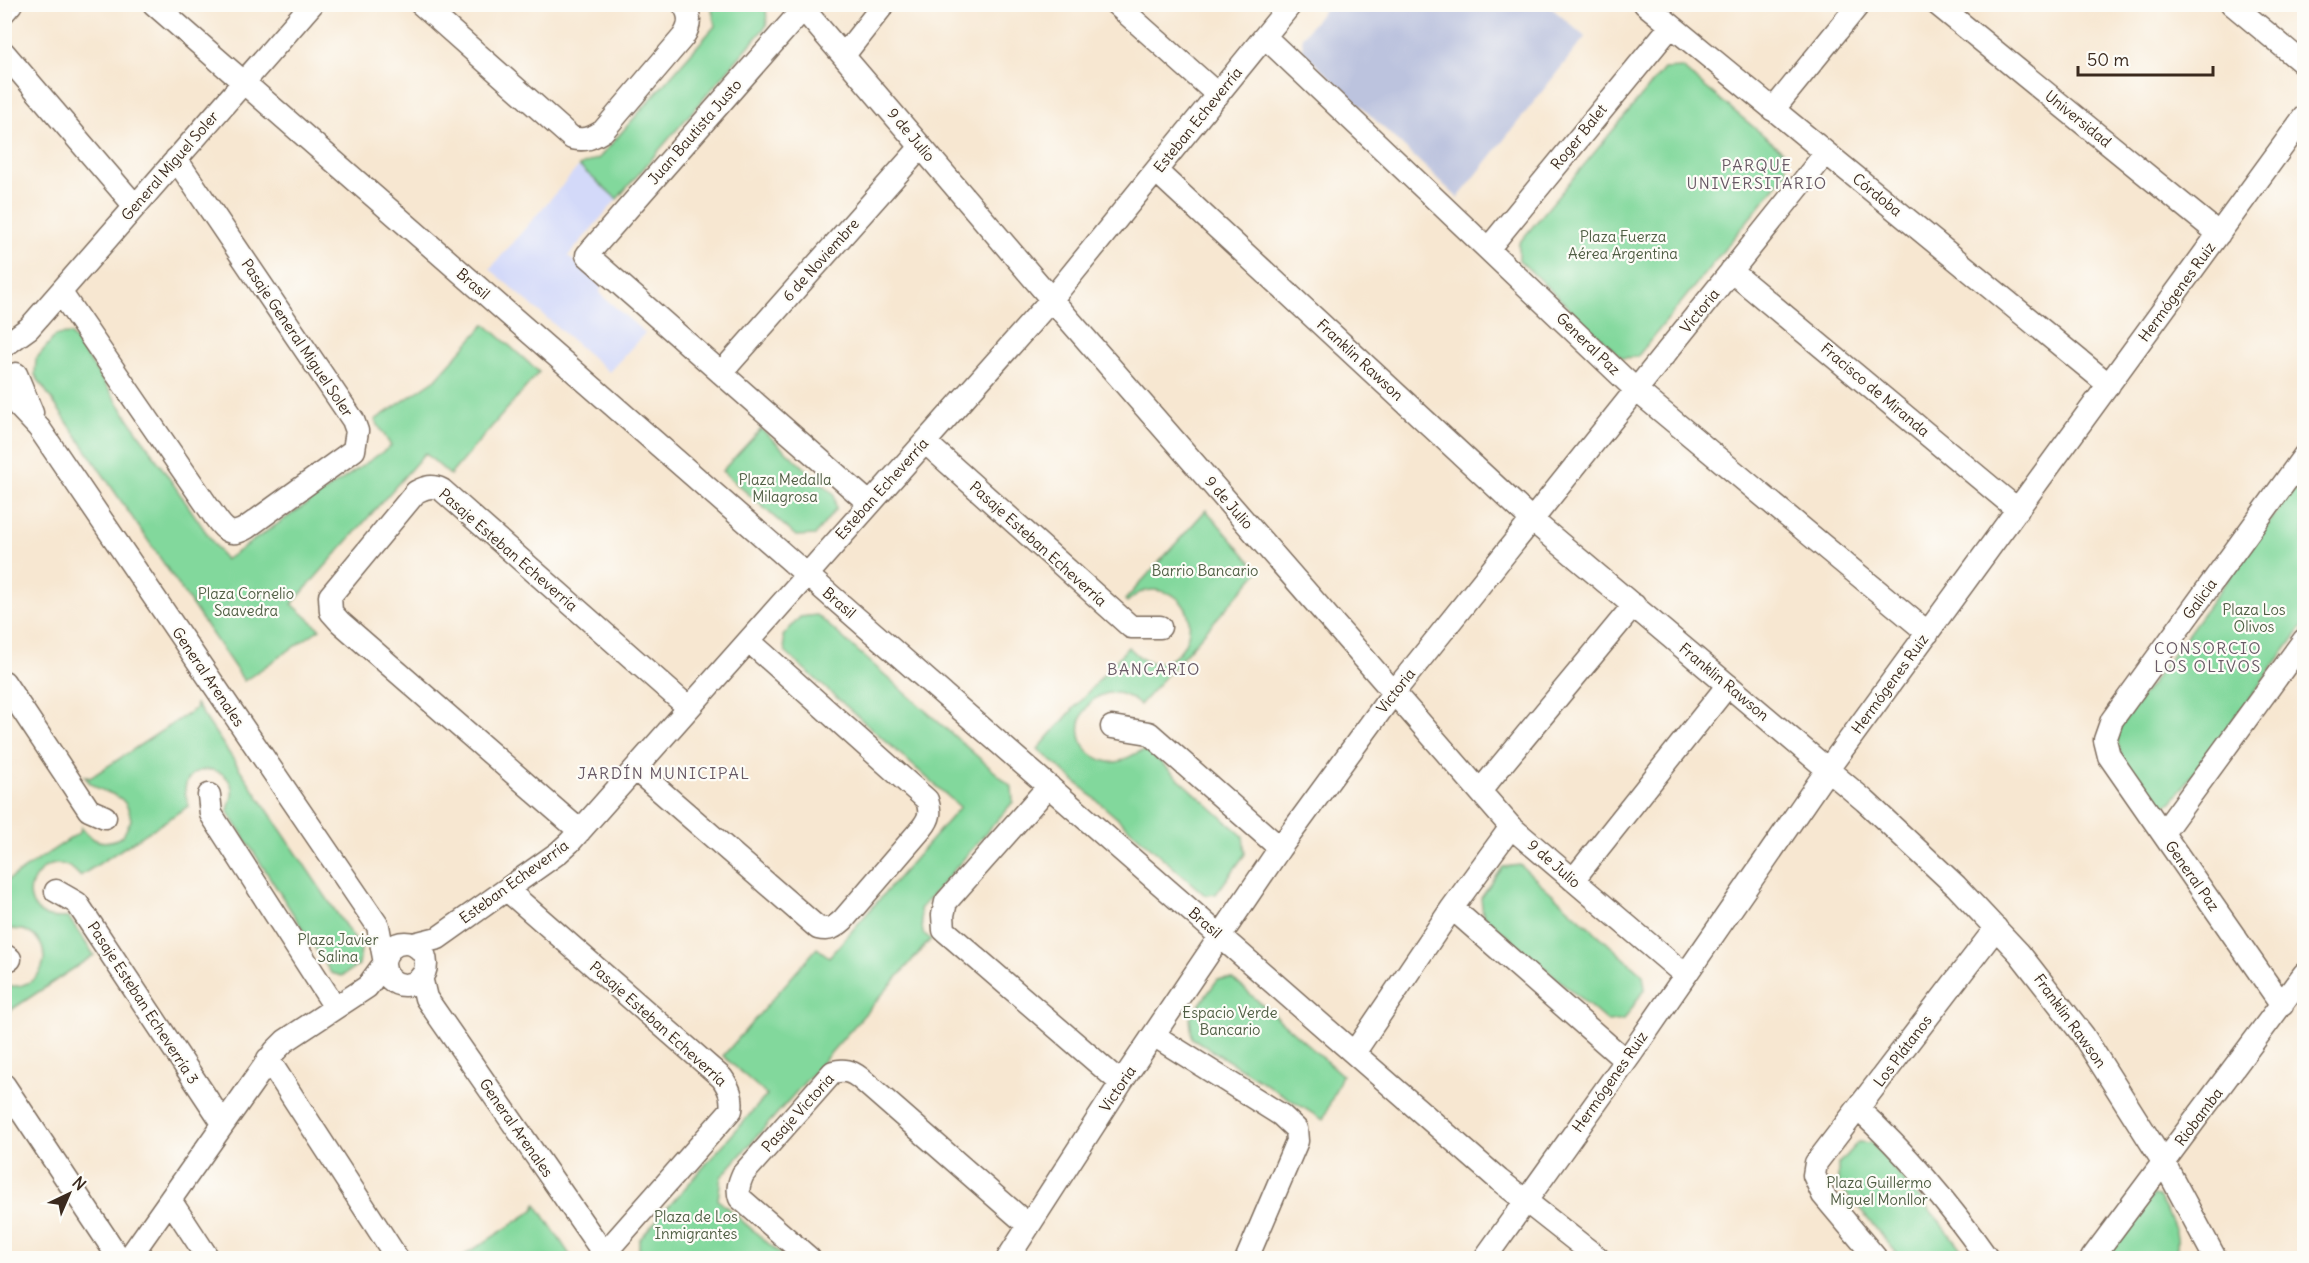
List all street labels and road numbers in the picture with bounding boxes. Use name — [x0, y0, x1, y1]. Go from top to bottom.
street label: Esteban Echeverría — [1149, 63, 1246, 176]
street label: Juan Bautista Justo — [644, 75, 746, 188]
street label: Universidad — [2041, 86, 2116, 151]
street label: Roger Balet — [1546, 100, 1611, 173]
street label: 9 de Julio — [883, 104, 939, 165]
street label: General Miguel Soler — [117, 107, 222, 224]
street label: Córdoba — [1849, 169, 1906, 221]
street label: 6 de Noviembre — [778, 214, 863, 305]
street label: Hermógenes Ruiz — [2134, 238, 2219, 345]
street label: Pasaje General Miguel Soler — [237, 255, 357, 420]
street label: Brasil — [453, 264, 494, 303]
street label: Victoria — [1676, 284, 1724, 337]
street label: General Paz — [1552, 308, 1624, 379]
street label: Franklin Rawson — [1313, 315, 1408, 405]
street label: Fracisco de Miranda — [1817, 339, 1934, 441]
street label: Esteban Echeverría — [831, 434, 933, 543]
street label: 9 de Julio — [1201, 472, 1258, 533]
street label: Pasaje Esteban Echeverría — [966, 477, 1111, 610]
street label: Pasaje Esteban Echeverría — [435, 484, 582, 615]
street label: Galicia — [2178, 574, 2221, 623]
street label: Brasil — [819, 583, 860, 622]
street label: General Arenales — [168, 623, 249, 730]
street label: Hermógenes Ruiz — [1847, 630, 1932, 737]
street label: Franklin Rawson — [1676, 639, 1773, 725]
street label: Victoria — [1372, 664, 1419, 717]
street label: Esteban Echeverría — [455, 835, 572, 928]
street label: 9 de Julio — [1524, 835, 1585, 892]
street label: General Paz — [2161, 837, 2224, 915]
street label: Brasil — [1185, 903, 1226, 942]
street label: Pasaje Esteban Echeverría 3 — [84, 918, 203, 1088]
street label: Pasaje Esteban Echeverría — [586, 957, 731, 1090]
street label: Franklin Rawson — [2030, 970, 2111, 1072]
street label: Los Plátanos — [1869, 1011, 1936, 1090]
street label: Hermógenes Ruiz — [1568, 1028, 1651, 1136]
street label: Victoria — [1095, 1062, 1140, 1116]
street label: Pasaje Victoria — [757, 1069, 838, 1156]
street label: General Arenales — [475, 1075, 558, 1181]
street label: Riobamba — [2170, 1083, 2227, 1150]

